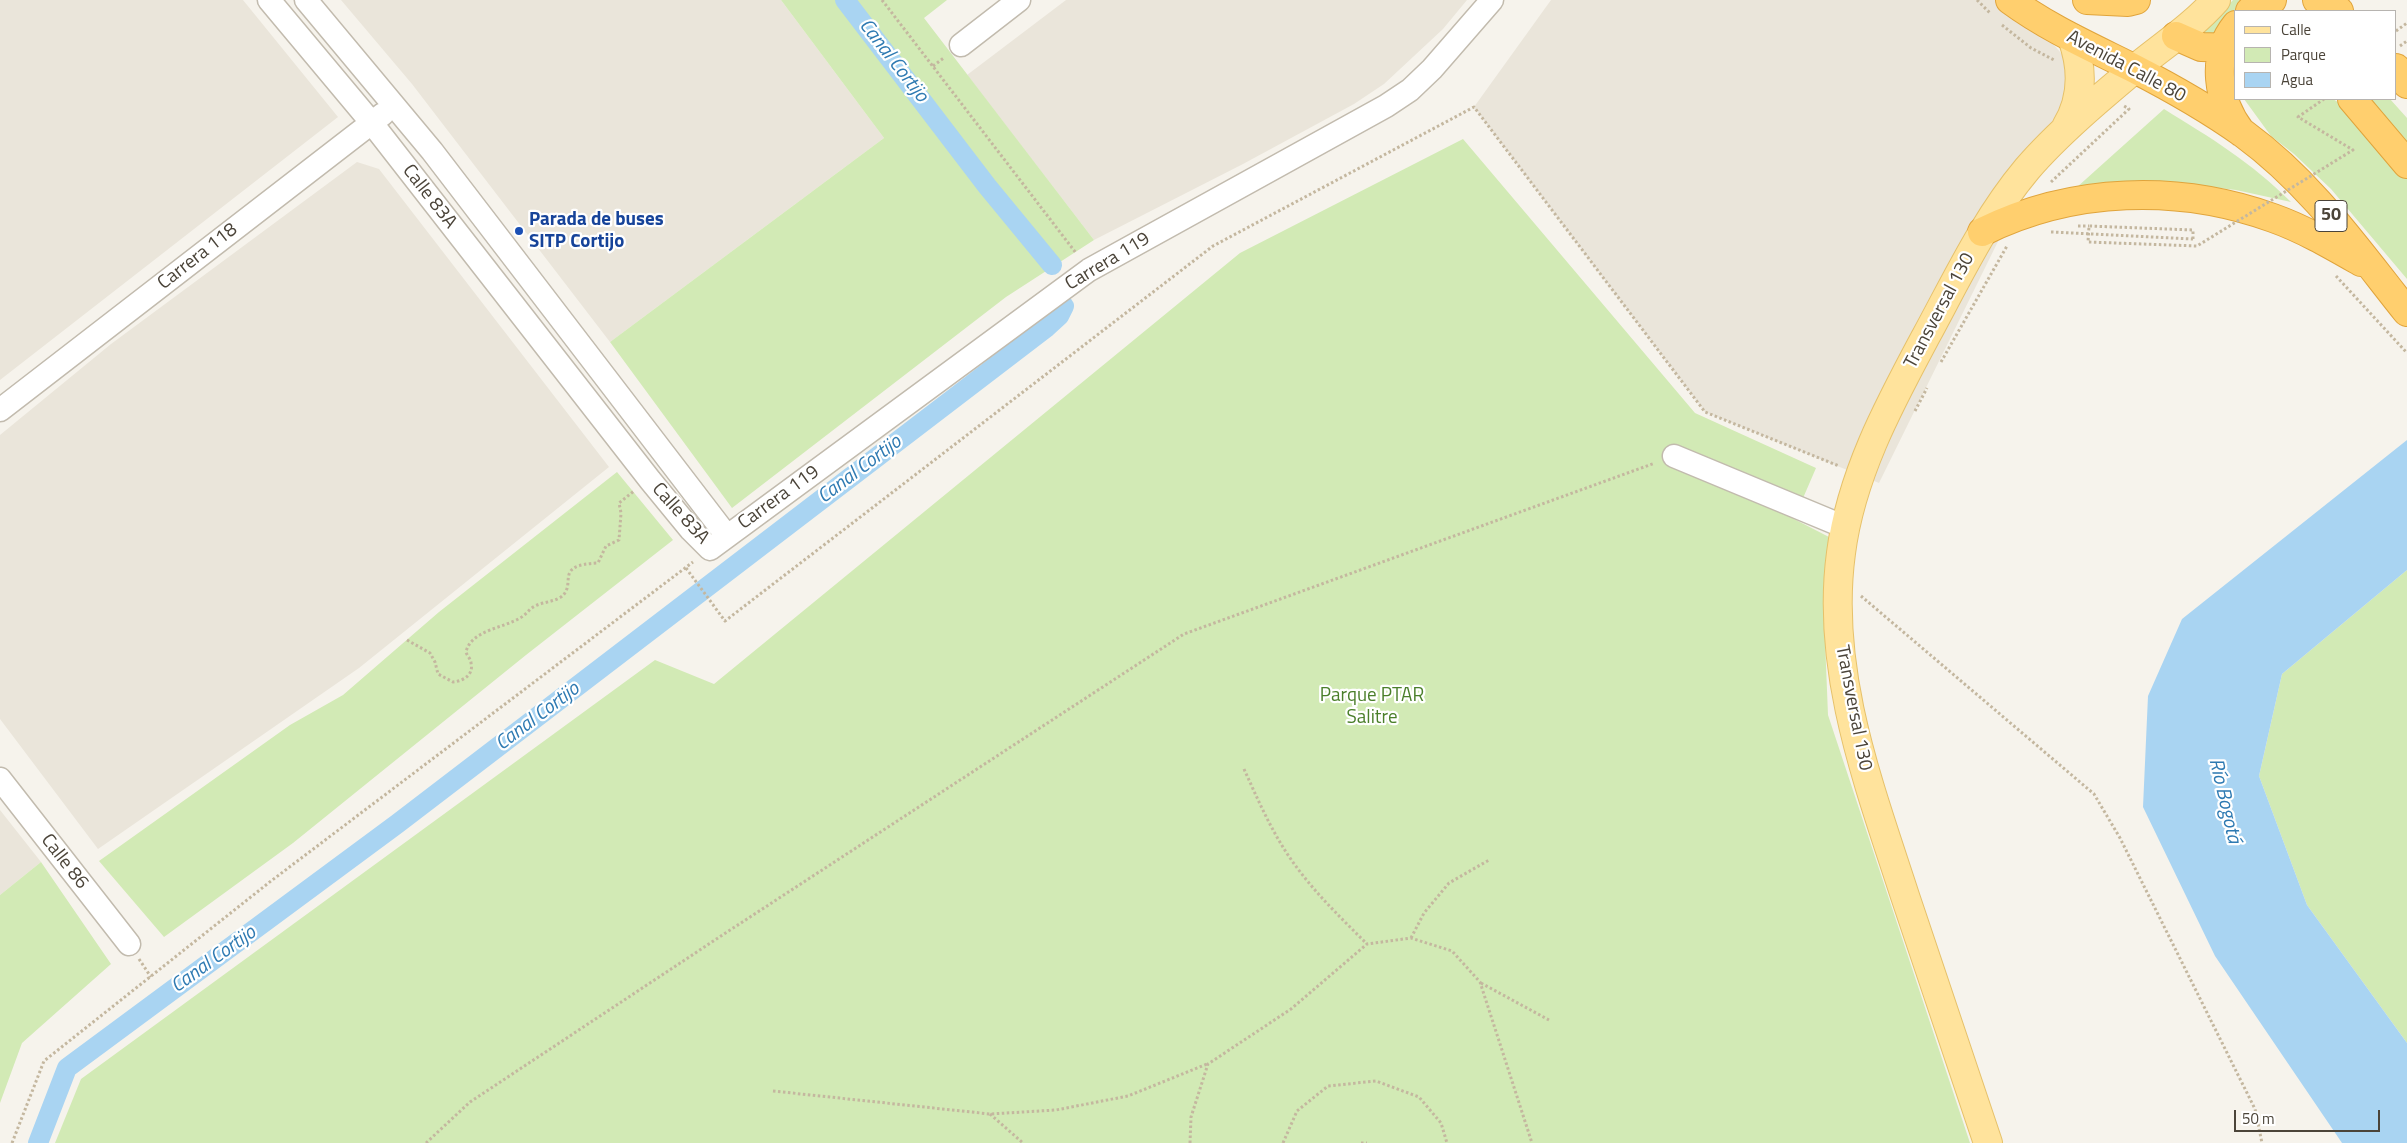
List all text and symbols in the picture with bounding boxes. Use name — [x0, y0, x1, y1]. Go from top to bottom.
legend — [2234, 10, 2397, 100]
water label: Canal Cortijo — [853, 15, 933, 107]
text: Calle — [2281, 18, 2311, 41]
street label: Avenida Calle 80 — [2063, 26, 2189, 108]
text: Parque — [2281, 43, 2326, 66]
text: Agua — [2281, 68, 2313, 91]
street label: Calle 83A — [397, 160, 461, 234]
road number: 50 — [2315, 200, 2347, 232]
place label: Parada de buses SITP Cortijo — [529, 209, 664, 253]
street label: Carrera 118 — [154, 219, 242, 295]
marker: Parada de buses SITP Cortijo — [513, 225, 525, 237]
street label: Carrera 119 — [1062, 228, 1154, 296]
street label: Transversal 130 — [1900, 249, 1980, 373]
water label: Canal Cortijo — [813, 431, 907, 509]
street label: Carrera 119 — [734, 461, 824, 535]
street label: Calle 83A — [646, 478, 714, 550]
street label: Transversal 130 — [1830, 643, 1876, 773]
water label: Canal Cortijo — [491, 678, 585, 756]
park label: Parque PTAR Salitre — [1320, 685, 1424, 729]
water label: Río Bogotá — [2203, 756, 2245, 846]
street label: Calle 86 — [35, 830, 93, 894]
water label: Canal Cortijo — [167, 921, 261, 999]
scale bar — [2237, 1100, 2383, 1132]
text: 50 m — [2242, 1107, 2275, 1130]

